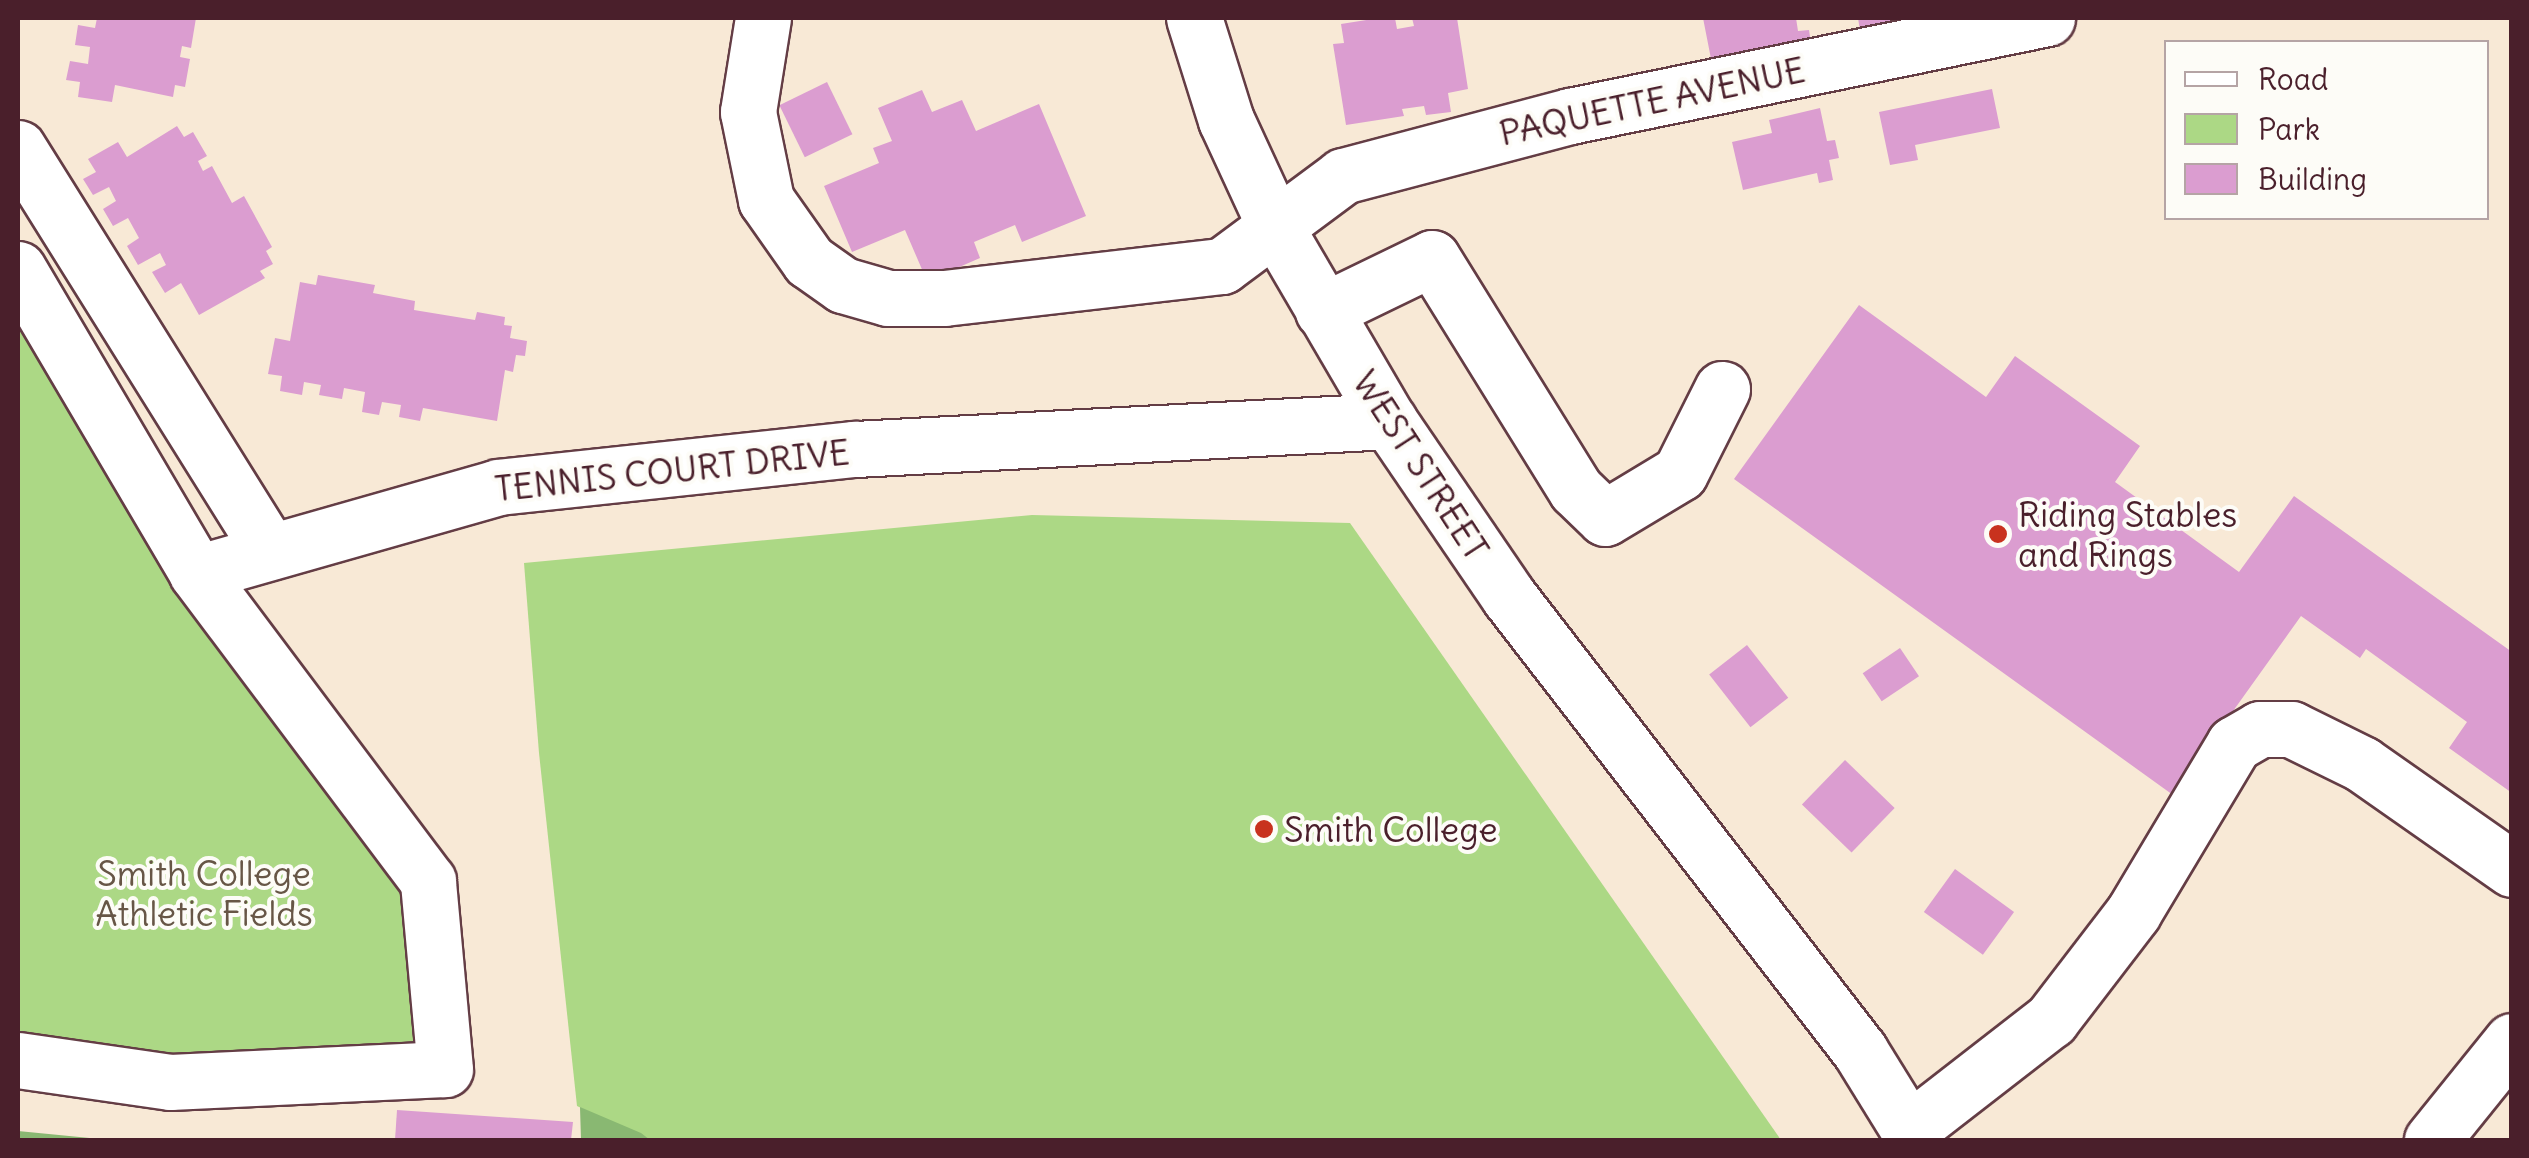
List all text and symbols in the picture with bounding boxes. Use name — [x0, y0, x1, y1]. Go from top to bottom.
legend — [2164, 40, 2489, 220]
street label: PAQUETTE AVENUE — [1495, 48, 1809, 154]
text: Road — [2258, 60, 2328, 98]
text: Park — [2258, 110, 2320, 148]
text: Building — [2258, 160, 2367, 198]
street label: WEST STREET — [1344, 362, 1498, 568]
street label: TENNIS COURT DRIVE — [492, 430, 852, 510]
place label: Riding Stables and Rings — [2018, 493, 2237, 575]
marker: Riding Stables and Rings — [1987, 523, 2009, 545]
place label: Smith College — [1284, 808, 1498, 850]
marker: Smith College — [1253, 818, 1275, 840]
park label: Smith College Athletic Fields — [95, 852, 313, 934]

